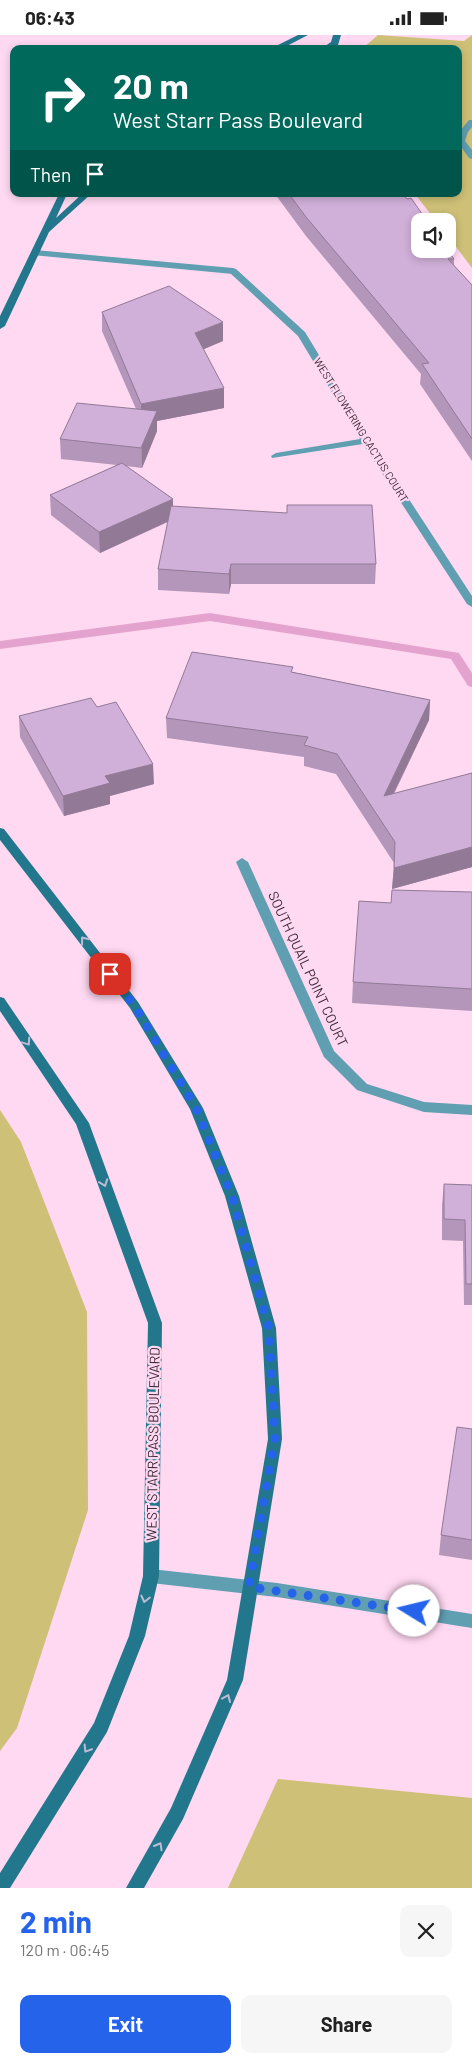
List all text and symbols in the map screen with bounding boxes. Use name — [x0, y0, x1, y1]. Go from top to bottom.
text: 06:43 — [25, 6, 75, 29]
text: 20 m — [113, 64, 189, 106]
icon: right — [30, 65, 95, 130]
text: West Starr Pass Boulevard — [113, 106, 363, 132]
icon: arrive — [81, 160, 109, 188]
text: Then — [30, 163, 71, 186]
map controls — [411, 213, 456, 258]
button: sound — [411, 213, 456, 258]
street label: WEST FLOWERING CACTUS COURT — [312, 355, 411, 504]
street label: SOUTH QUAIL POINT COURT — [265, 888, 352, 1049]
one-way arrow — [81, 936, 90, 946]
pin — [89, 953, 131, 995]
icon: arrive — [96, 960, 124, 988]
one-way arrow — [21, 1036, 30, 1045]
one-way arrow — [98, 1179, 108, 1187]
street label: WEST STARR PASS BOULEVARD — [142, 1347, 163, 1541]
position arrow — [387, 1584, 439, 1636]
one-way arrow — [140, 1594, 151, 1603]
one-way arrow — [220, 1694, 231, 1703]
one-way arrow — [84, 1744, 93, 1753]
one-way arrow — [152, 1842, 162, 1851]
text: 2 min — [20, 1903, 92, 1939]
button: close — [400, 1905, 452, 1957]
text: 120 m · 06:45 — [20, 1940, 109, 1959]
button: Exit — [20, 1995, 231, 2053]
button: Share — [241, 1995, 452, 2053]

